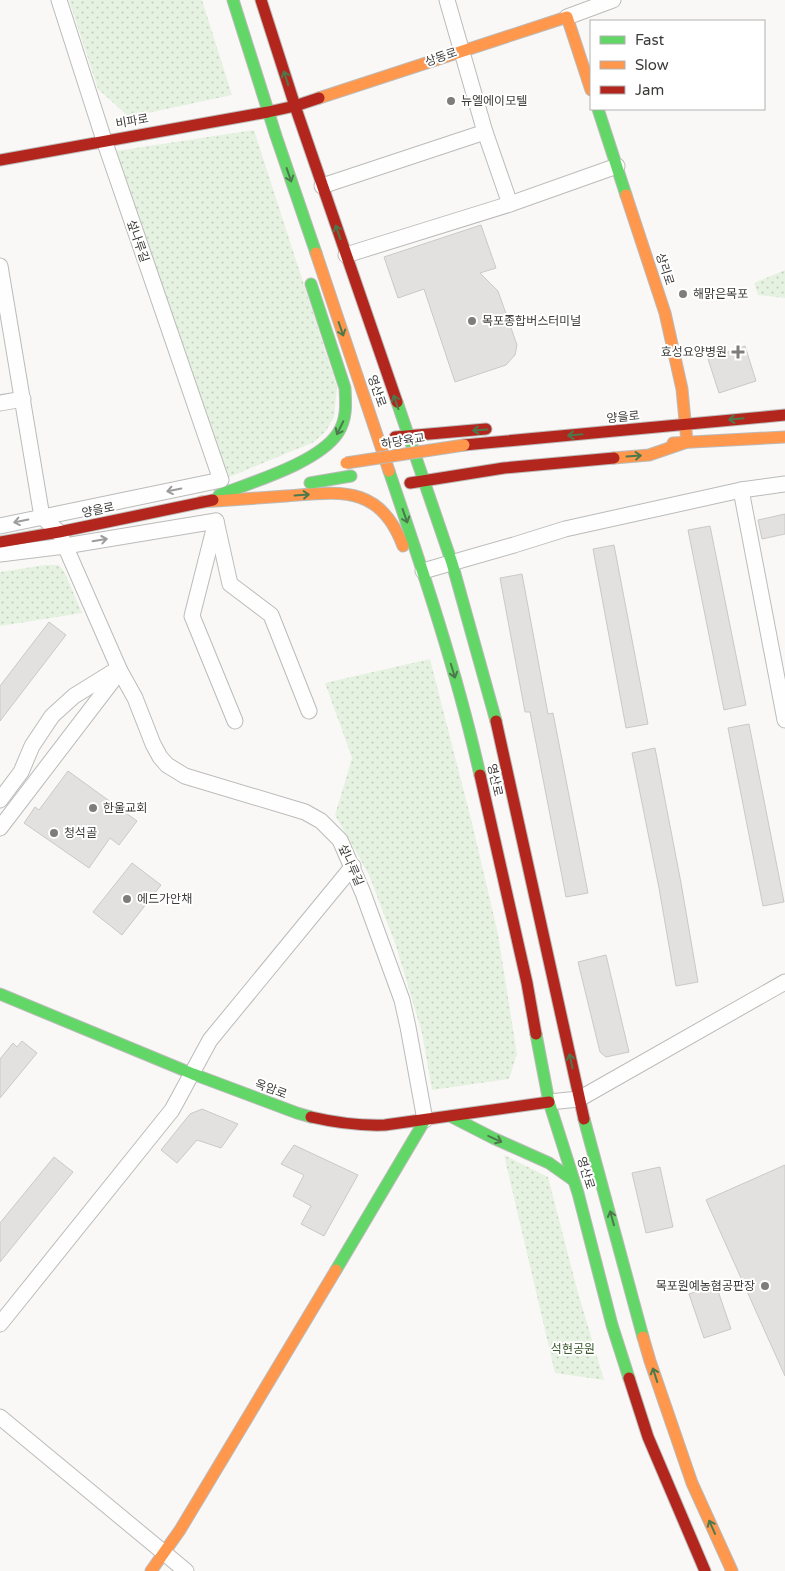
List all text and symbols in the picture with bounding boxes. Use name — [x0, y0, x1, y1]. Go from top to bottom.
legend — [590, 20, 765, 110]
text: Fast — [635, 31, 665, 49]
street label: 상동로 — [423, 45, 459, 69]
text: Slow — [635, 56, 669, 74]
one-way arrow — [281, 71, 290, 86]
text: Jam — [635, 81, 664, 99]
place label: 뉴엘에이모텔 — [461, 94, 527, 108]
marker: 뉴엘에이모텔 — [445, 95, 457, 107]
street label: 비파로 — [114, 111, 150, 131]
one-way arrow — [285, 167, 294, 182]
street label: 섶나루길 — [124, 218, 152, 264]
one-way arrow — [333, 225, 342, 240]
street label: 상리로 — [653, 251, 677, 287]
place label: 해맑은목포 — [693, 287, 748, 301]
marker: 해맑은목포 — [677, 288, 689, 300]
place label: 목포종합버스터미널 — [482, 314, 581, 328]
marker: 목포종합버스터미널 — [466, 315, 478, 327]
one-way arrow — [337, 321, 346, 336]
place label: 효성요양병원 — [661, 345, 727, 359]
marker: 효성요양병원 — [731, 345, 745, 359]
street label: 영산로 — [365, 373, 389, 409]
one-way arrow — [391, 395, 400, 410]
street label: 양을로 — [606, 408, 640, 426]
one-way arrow — [729, 414, 745, 424]
one-way arrow — [335, 420, 344, 435]
one-way arrow — [473, 425, 489, 434]
street label: 하당육교 — [380, 431, 426, 451]
one-way arrow — [567, 431, 583, 440]
one-way arrow — [625, 451, 641, 461]
one-way arrow — [166, 486, 182, 495]
one-way arrow — [293, 491, 309, 500]
street label: 양을로 — [80, 500, 116, 520]
one-way arrow — [401, 508, 410, 523]
one-way arrow — [14, 517, 30, 527]
one-way arrow — [92, 535, 108, 545]
one-way arrow — [448, 663, 458, 679]
street label: 영산로 — [484, 762, 506, 798]
place label: 한울교회 — [103, 801, 147, 815]
marker: 한울교회 — [87, 802, 99, 814]
place label: 청석골 — [64, 826, 97, 840]
marker: 청석골 — [48, 827, 60, 839]
street label: 섶나루길 — [336, 842, 366, 888]
place label: 에드가안채 — [137, 892, 192, 906]
marker: 에드가안채 — [121, 893, 133, 905]
one-way arrow — [566, 1053, 575, 1069]
street label: 옥암로 — [253, 1077, 289, 1101]
one-way arrow — [487, 1135, 502, 1145]
street label: 영산로 — [574, 1155, 598, 1191]
one-way arrow — [606, 1211, 616, 1227]
place label: 목포원예농협공판장 — [656, 1279, 755, 1293]
marker: 목포원예농협공판장 — [759, 1280, 771, 1292]
park label: 석현공원 — [551, 1342, 595, 1356]
one-way arrow — [649, 1367, 659, 1383]
one-way arrow — [707, 1520, 717, 1535]

